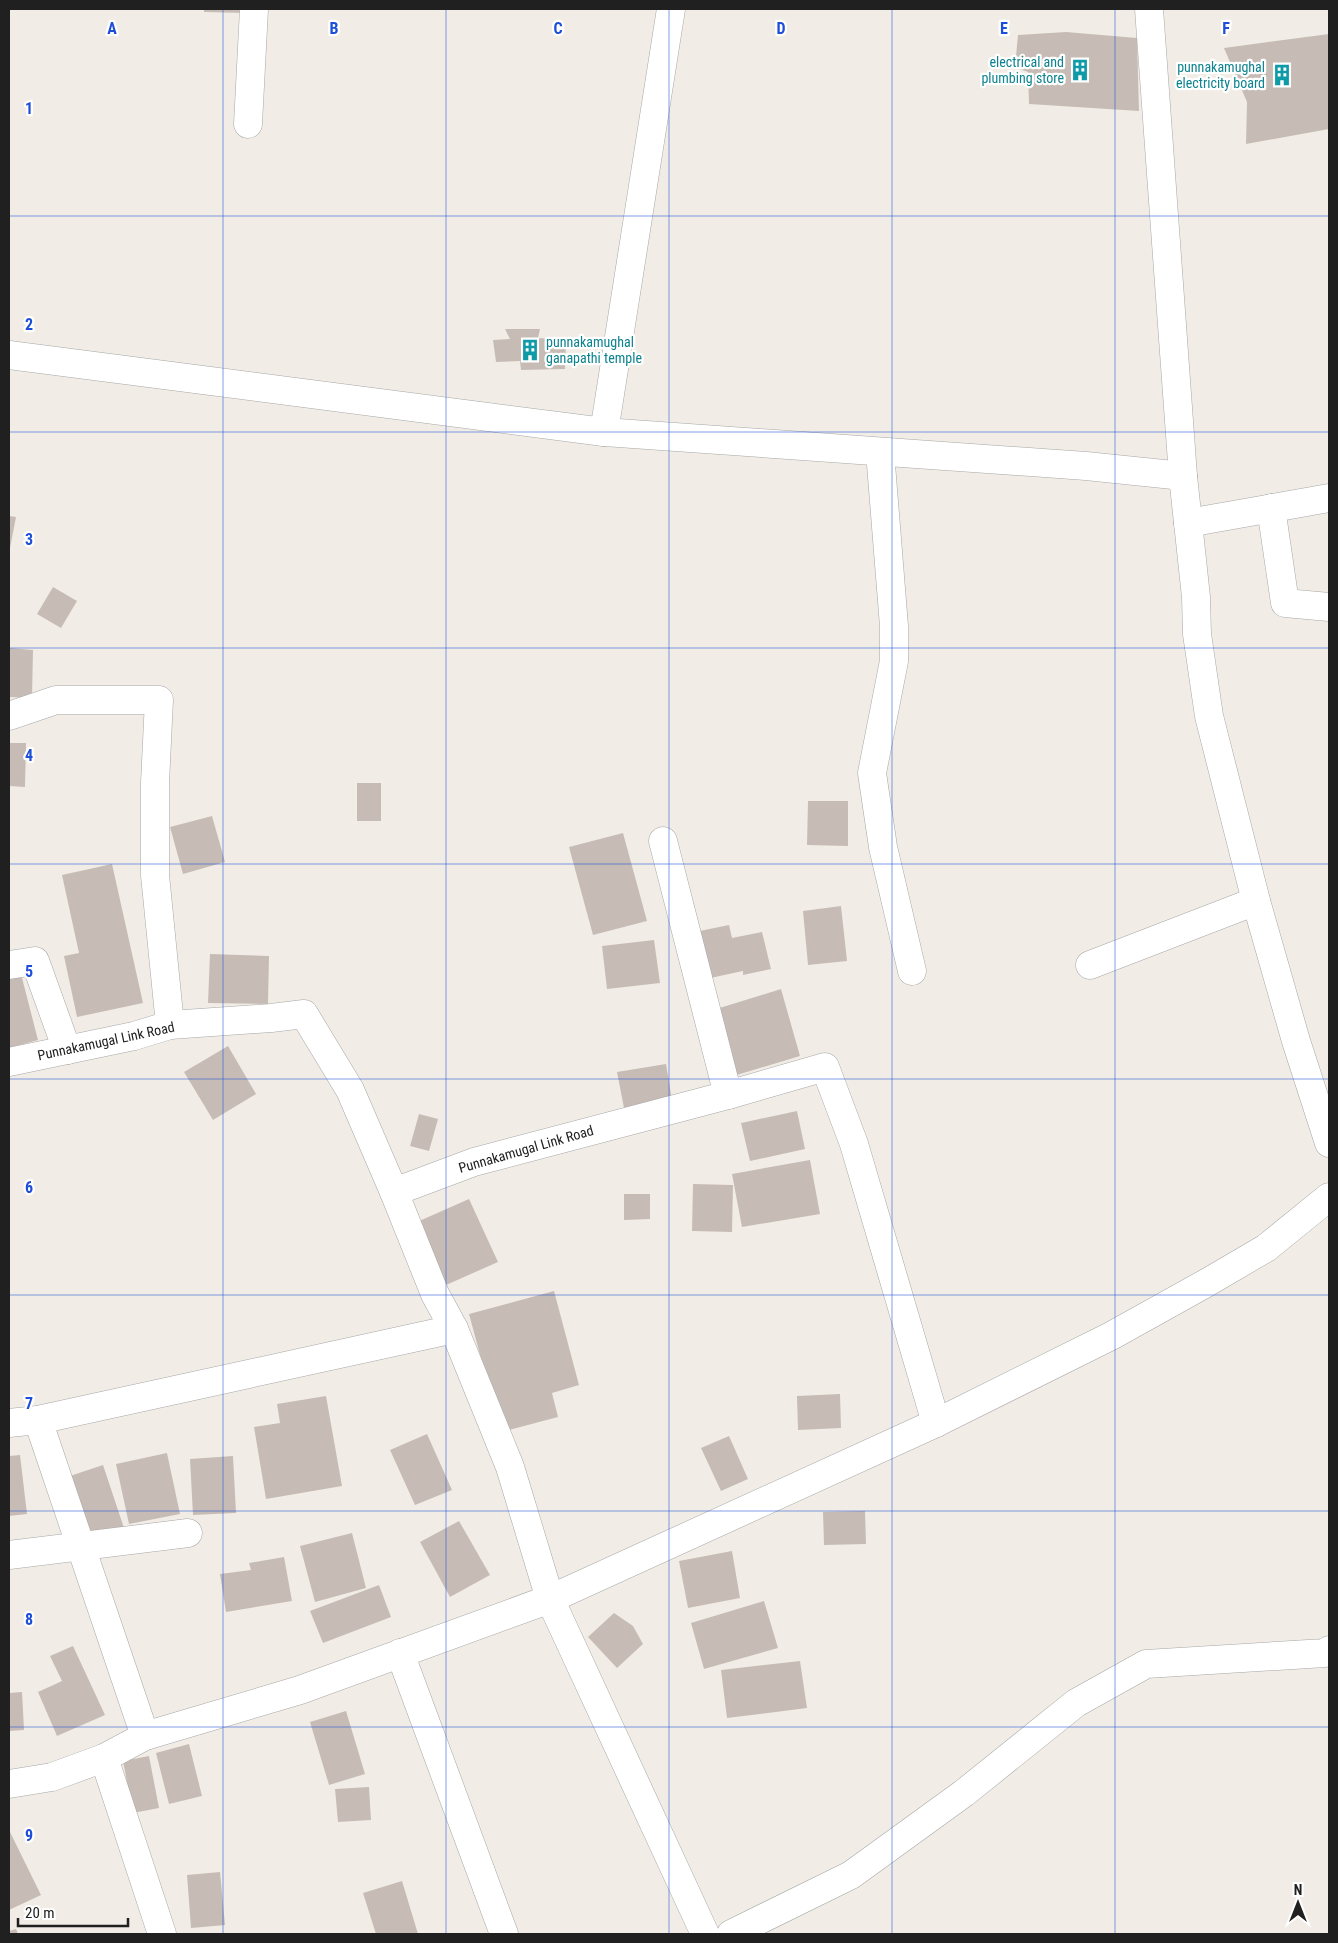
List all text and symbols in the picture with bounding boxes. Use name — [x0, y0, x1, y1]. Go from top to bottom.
text: A — [107, 19, 117, 38]
text: B — [330, 19, 339, 38]
text: C — [553, 19, 563, 38]
text: D — [776, 19, 786, 38]
text: E — [1000, 19, 1008, 38]
text: F — [1222, 19, 1230, 38]
place label: electrical and plumbing store — [981, 54, 1064, 86]
building icon: electrical and plumbing store — [1067, 57, 1093, 83]
place label: punnakamughal electricity board — [1176, 59, 1265, 91]
building icon: punnakamughal electricity board — [1269, 62, 1295, 88]
text: 1 — [25, 99, 33, 118]
text: 2 — [25, 315, 33, 334]
place label: punnakamughal ganapathi temple — [546, 334, 642, 366]
building icon: punnakamughal ganapathi temple — [517, 337, 543, 363]
text: 3 — [25, 530, 33, 549]
text: 4 — [25, 746, 33, 765]
text: 5 — [25, 962, 33, 981]
street label: Punnakamugal Link Road — [36, 1019, 176, 1063]
street label: Punnakamugal Link Road — [457, 1122, 595, 1176]
text: 6 — [25, 1178, 33, 1197]
text: 7 — [25, 1394, 33, 1413]
text: 8 — [25, 1610, 33, 1629]
text: 9 — [25, 1826, 33, 1845]
north arrow — [1273, 1878, 1323, 1928]
text: N — [1294, 1882, 1302, 1898]
scale bar — [18, 1896, 128, 1928]
text: 20 m — [25, 1904, 55, 1922]

